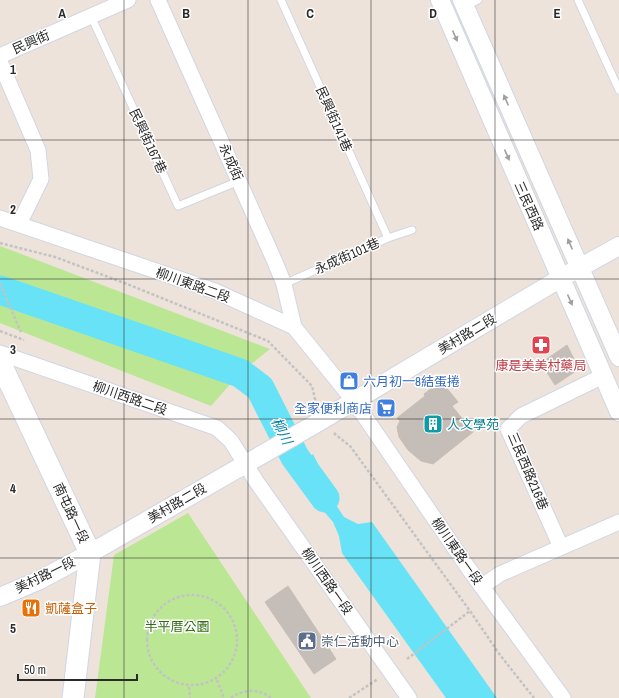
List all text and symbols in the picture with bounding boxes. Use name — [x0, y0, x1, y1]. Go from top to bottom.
text: A — [58, 5, 66, 22]
text: B — [182, 5, 190, 22]
text: C — [306, 5, 314, 22]
text: D — [429, 5, 437, 22]
text: E — [553, 5, 561, 22]
street label: 民興街 — [10, 26, 52, 58]
one-way arrow — [453, 30, 459, 42]
text: 1 — [10, 61, 16, 78]
street label: 民興街141巷 — [312, 84, 356, 154]
one-way arrow — [503, 94, 509, 105]
street label: 民興街167巷 — [126, 106, 170, 176]
street label: 永成街 — [215, 141, 247, 183]
one-way arrow — [504, 149, 511, 161]
street label: 三民西路 — [511, 179, 547, 233]
text: 2 — [10, 201, 16, 218]
street label: 永成街101巷 — [312, 234, 382, 278]
one-way arrow — [566, 238, 572, 250]
street label: 柳川東路二段 — [153, 264, 233, 306]
one-way arrow — [568, 294, 574, 306]
street label: 美村路二段 — [435, 310, 499, 358]
pharmacy icon: 康是美美村藥局 — [530, 334, 552, 356]
text: 3 — [10, 341, 16, 358]
place label: 康是美美村藥局 — [495, 357, 587, 374]
shop icon: 六月初一8結蛋捲 — [338, 370, 360, 392]
place label: 六月初一8結蛋捲 — [363, 373, 460, 390]
street label: 柳川西路二段 — [90, 377, 170, 419]
supermarket icon: 全家便利商店 — [375, 397, 397, 419]
place label: 全家便利商店 — [294, 400, 372, 417]
building icon: 人文學苑 — [422, 413, 444, 435]
water label: 柳川 — [268, 414, 297, 449]
place label: 人文學苑 — [447, 416, 499, 433]
street label: 三民西路216巷 — [504, 430, 552, 512]
street label: 美村路二段 — [145, 479, 209, 527]
text: 4 — [10, 480, 16, 497]
street label: 南屯路一段 — [50, 480, 92, 546]
street label: 柳川東路一段 — [428, 514, 486, 588]
street label: 柳川西路一段 — [298, 544, 356, 618]
street label: 美村路一段 — [12, 553, 78, 597]
restaurant icon: 凱薩盒子 — [20, 597, 42, 619]
place label: 凱薩盒子 — [45, 600, 97, 617]
park label: 半平厝公園 — [144, 618, 210, 635]
text: 5 — [10, 620, 16, 637]
public building icon: 崇仁活動中心 — [296, 630, 318, 652]
place label: 崇仁活動中心 — [321, 633, 399, 650]
scale bar — [18, 656, 137, 682]
text: 50 m — [24, 662, 46, 678]

